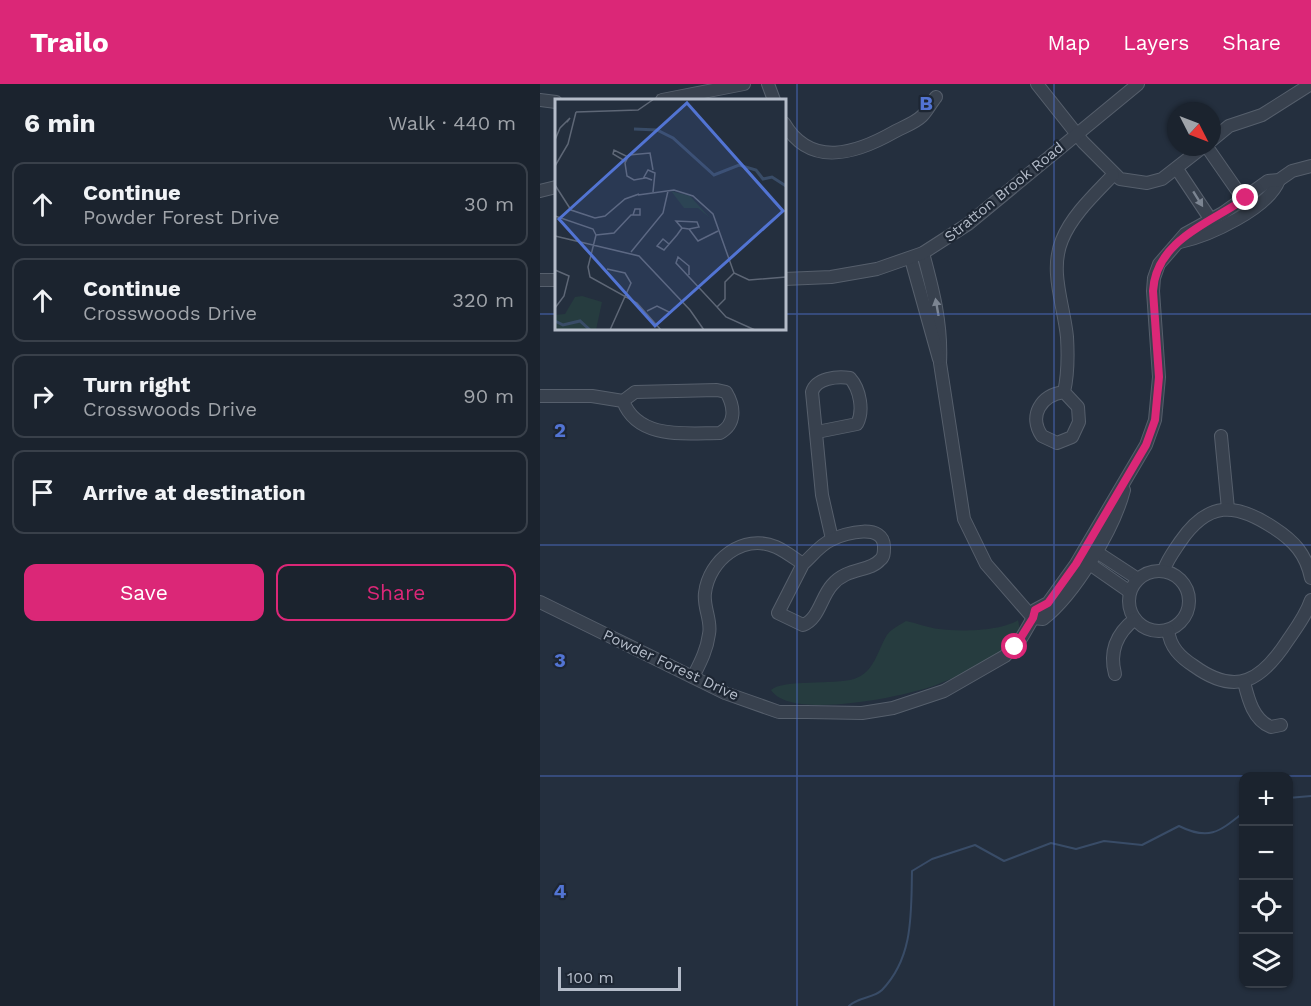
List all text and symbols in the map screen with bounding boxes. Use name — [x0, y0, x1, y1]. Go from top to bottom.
text: Trailo — [30, 26, 109, 59]
text: Map — [1047, 30, 1090, 55]
text: Layers — [1123, 30, 1189, 55]
text: Share — [1222, 30, 1281, 55]
text: B — [919, 91, 933, 115]
inset map — [555, 99, 786, 330]
north arrow — [1167, 102, 1221, 156]
text: 6 min — [24, 108, 96, 138]
text: Walk · 440 m — [388, 111, 516, 135]
street label: Stratton Brook Road — [941, 138, 1067, 246]
text: Continue — [83, 180, 181, 205]
route end — [1232, 184, 1258, 210]
icon: ahead — [26, 188, 59, 221]
one-way arrow — [1192, 191, 1203, 207]
text: 30 m — [464, 192, 514, 216]
text: Powder Forest Drive — [83, 205, 280, 229]
text: Continue — [83, 276, 181, 301]
icon: ahead — [26, 284, 59, 317]
text: 320 m — [452, 288, 514, 312]
one-way arrow — [932, 297, 941, 316]
text: Crosswoods Drive — [83, 301, 257, 325]
text: Turn right — [83, 372, 190, 397]
icon: right — [26, 380, 59, 413]
text: 90 m — [463, 384, 514, 408]
text: Crosswoods Drive — [83, 397, 257, 421]
text: 2 — [554, 418, 566, 442]
icon: arrive — [26, 476, 59, 509]
text: Arrive at destination — [83, 480, 306, 505]
button: Save — [24, 564, 264, 621]
button: Share — [276, 564, 516, 621]
street label: Powder Forest Drive — [600, 626, 742, 704]
route start — [1001, 633, 1027, 659]
text: 3 — [554, 648, 566, 672]
map controls — [1239, 772, 1293, 988]
button: + — [1239, 772, 1293, 826]
button: − — [1239, 826, 1293, 880]
text: 4 — [554, 879, 567, 903]
button: locate — [1239, 880, 1293, 934]
button: layers — [1239, 934, 1293, 988]
scale bar — [558, 964, 681, 992]
text: 100 m — [567, 968, 614, 987]

